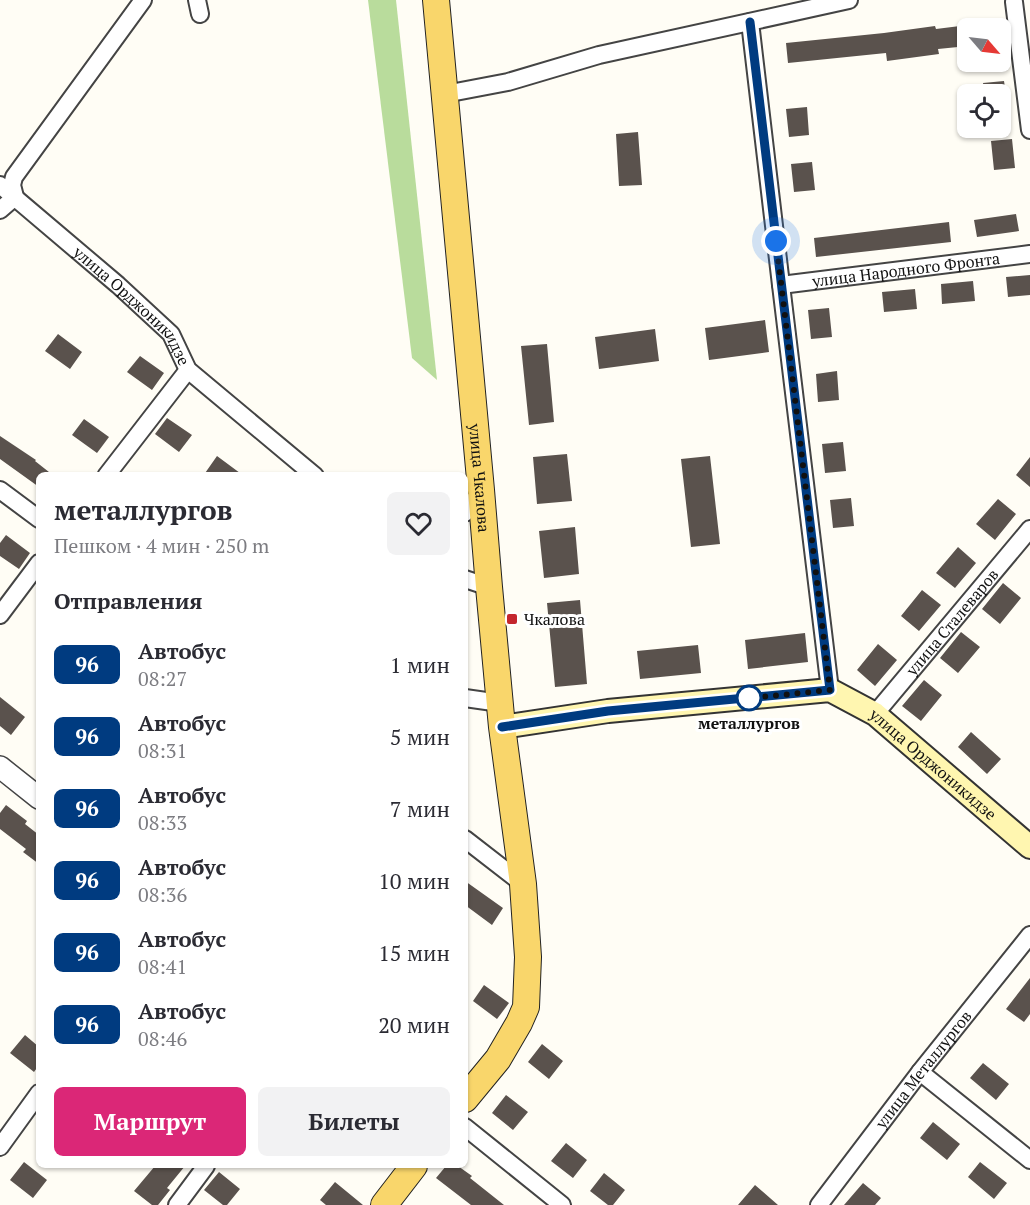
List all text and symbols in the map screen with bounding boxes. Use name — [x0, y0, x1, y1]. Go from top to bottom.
north arrow — [957, 18, 1011, 72]
map controls — [957, 18, 1011, 138]
button: locate — [957, 84, 1011, 138]
your location — [761, 226, 791, 256]
street label: улица Орджоникидзе — [68, 240, 195, 369]
street label: улица Народного Фронта — [810, 247, 1001, 292]
street label: улица Чкалова — [464, 422, 495, 533]
text: металлургов — [54, 491, 233, 528]
button: heart — [387, 492, 450, 555]
text: Пешком · 4 мин · 250 m — [54, 532, 269, 559]
street label: улица Сталеваров — [900, 564, 1003, 681]
text: Отправления — [54, 586, 202, 615]
place label: Чкалова — [524, 608, 585, 630]
marker: Чкалова — [505, 612, 519, 626]
text: Автобус — [138, 636, 226, 665]
text: 96 — [75, 650, 99, 678]
text: 1 мин — [390, 650, 450, 679]
text: 08:27 — [138, 665, 187, 692]
marker: металлургов — [736, 685, 762, 711]
street label: улица Орджоникидзе — [864, 703, 1001, 825]
text: Автобус — [138, 708, 226, 737]
place label: металлургов — [698, 712, 800, 734]
text: 96 — [75, 722, 99, 750]
text: 5 мин — [390, 722, 450, 751]
text: 08:31 — [138, 737, 187, 764]
text: Автобус — [138, 780, 226, 809]
text: 96 — [75, 794, 99, 822]
text: 7 мин — [390, 794, 450, 823]
text: 08:33 — [138, 809, 187, 836]
text: Автобус — [138, 852, 226, 881]
text: 96 — [75, 866, 99, 894]
text: 10 мин — [378, 866, 450, 895]
text: 08:36 — [138, 881, 187, 908]
text: Автобус — [138, 924, 226, 953]
text: 96 — [75, 938, 99, 966]
text: 15 мин — [378, 938, 450, 967]
text: 08:41 — [138, 953, 187, 980]
text: Автобус — [138, 996, 226, 1025]
street label: улица Металлургов — [869, 1006, 976, 1134]
text: 96 — [75, 1010, 99, 1038]
text: 20 мин — [378, 1010, 450, 1039]
text: 08:46 — [138, 1025, 187, 1052]
button: Маршрут — [54, 1087, 246, 1156]
button: Билеты — [258, 1087, 450, 1156]

